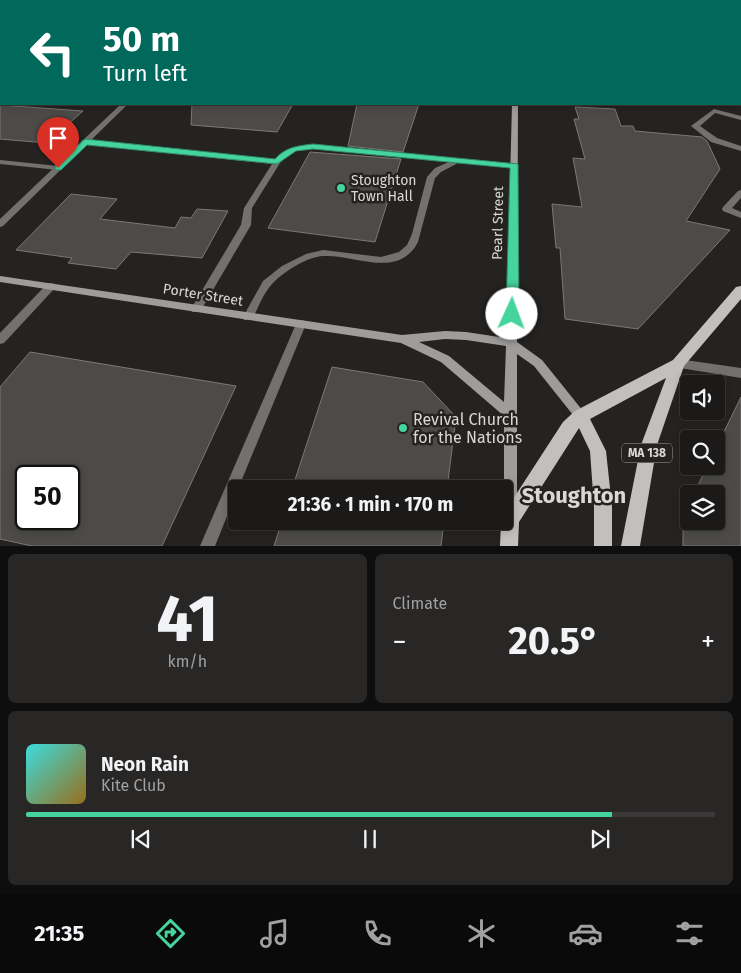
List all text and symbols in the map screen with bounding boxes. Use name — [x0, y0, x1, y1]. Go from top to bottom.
text: 50 m — [103, 18, 180, 60]
icon: left — [20, 20, 85, 85]
text: Turn left — [103, 60, 187, 87]
pin — [37, 117, 79, 168]
icon: arrive — [44, 124, 72, 152]
place label: Stoughton Town Hall — [351, 172, 417, 205]
marker: Stoughton Town Hall — [335, 182, 347, 194]
street label: Pearl Street — [489, 185, 507, 260]
street label: Porter Street — [162, 280, 245, 310]
position arrow — [485, 287, 537, 339]
map controls — [680, 375, 725, 530]
button: sound — [680, 375, 725, 420]
place label: Revival Church for the Nations — [413, 410, 522, 447]
marker: Revival Church for the Nations — [397, 422, 409, 434]
button: search — [680, 430, 725, 475]
road number: MA 138 — [622, 443, 672, 462]
speed limit sign: 50 — [15, 465, 80, 530]
district label: Stoughton — [522, 482, 626, 509]
button: layers — [680, 485, 725, 530]
text: 21:36 · 1 min · 170 m — [288, 493, 453, 516]
text: 41 — [156, 580, 218, 658]
text: Climate — [393, 594, 447, 613]
text: 20.5° — [508, 618, 599, 664]
text: − — [393, 625, 407, 658]
text: + — [701, 625, 715, 658]
text: km/h — [167, 652, 207, 671]
text: Neon Rain — [101, 753, 189, 776]
text: Kite Club — [101, 776, 166, 795]
icon: previous — [127, 825, 155, 853]
icon: pause — [356, 825, 384, 853]
icon: next — [586, 825, 614, 853]
icon: directions — [153, 916, 188, 951]
icon: music — [257, 916, 292, 951]
icon: phone — [360, 916, 395, 951]
icon: climate — [464, 916, 499, 951]
icon: car — [568, 916, 603, 951]
icon: filters — [672, 916, 707, 951]
text: 21:35 — [34, 920, 84, 947]

